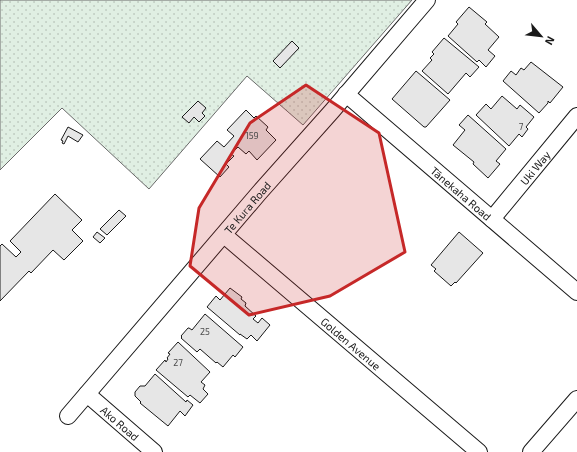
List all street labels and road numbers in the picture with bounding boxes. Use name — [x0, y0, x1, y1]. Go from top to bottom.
street label: Uki Way — [517, 148, 553, 187]
street label: Tānekaha Road — [428, 163, 494, 222]
street label: Te Kura Road — [221, 178, 273, 236]
street label: Golden Avenue — [319, 314, 384, 372]
street label: Ako Road — [98, 403, 142, 443]

